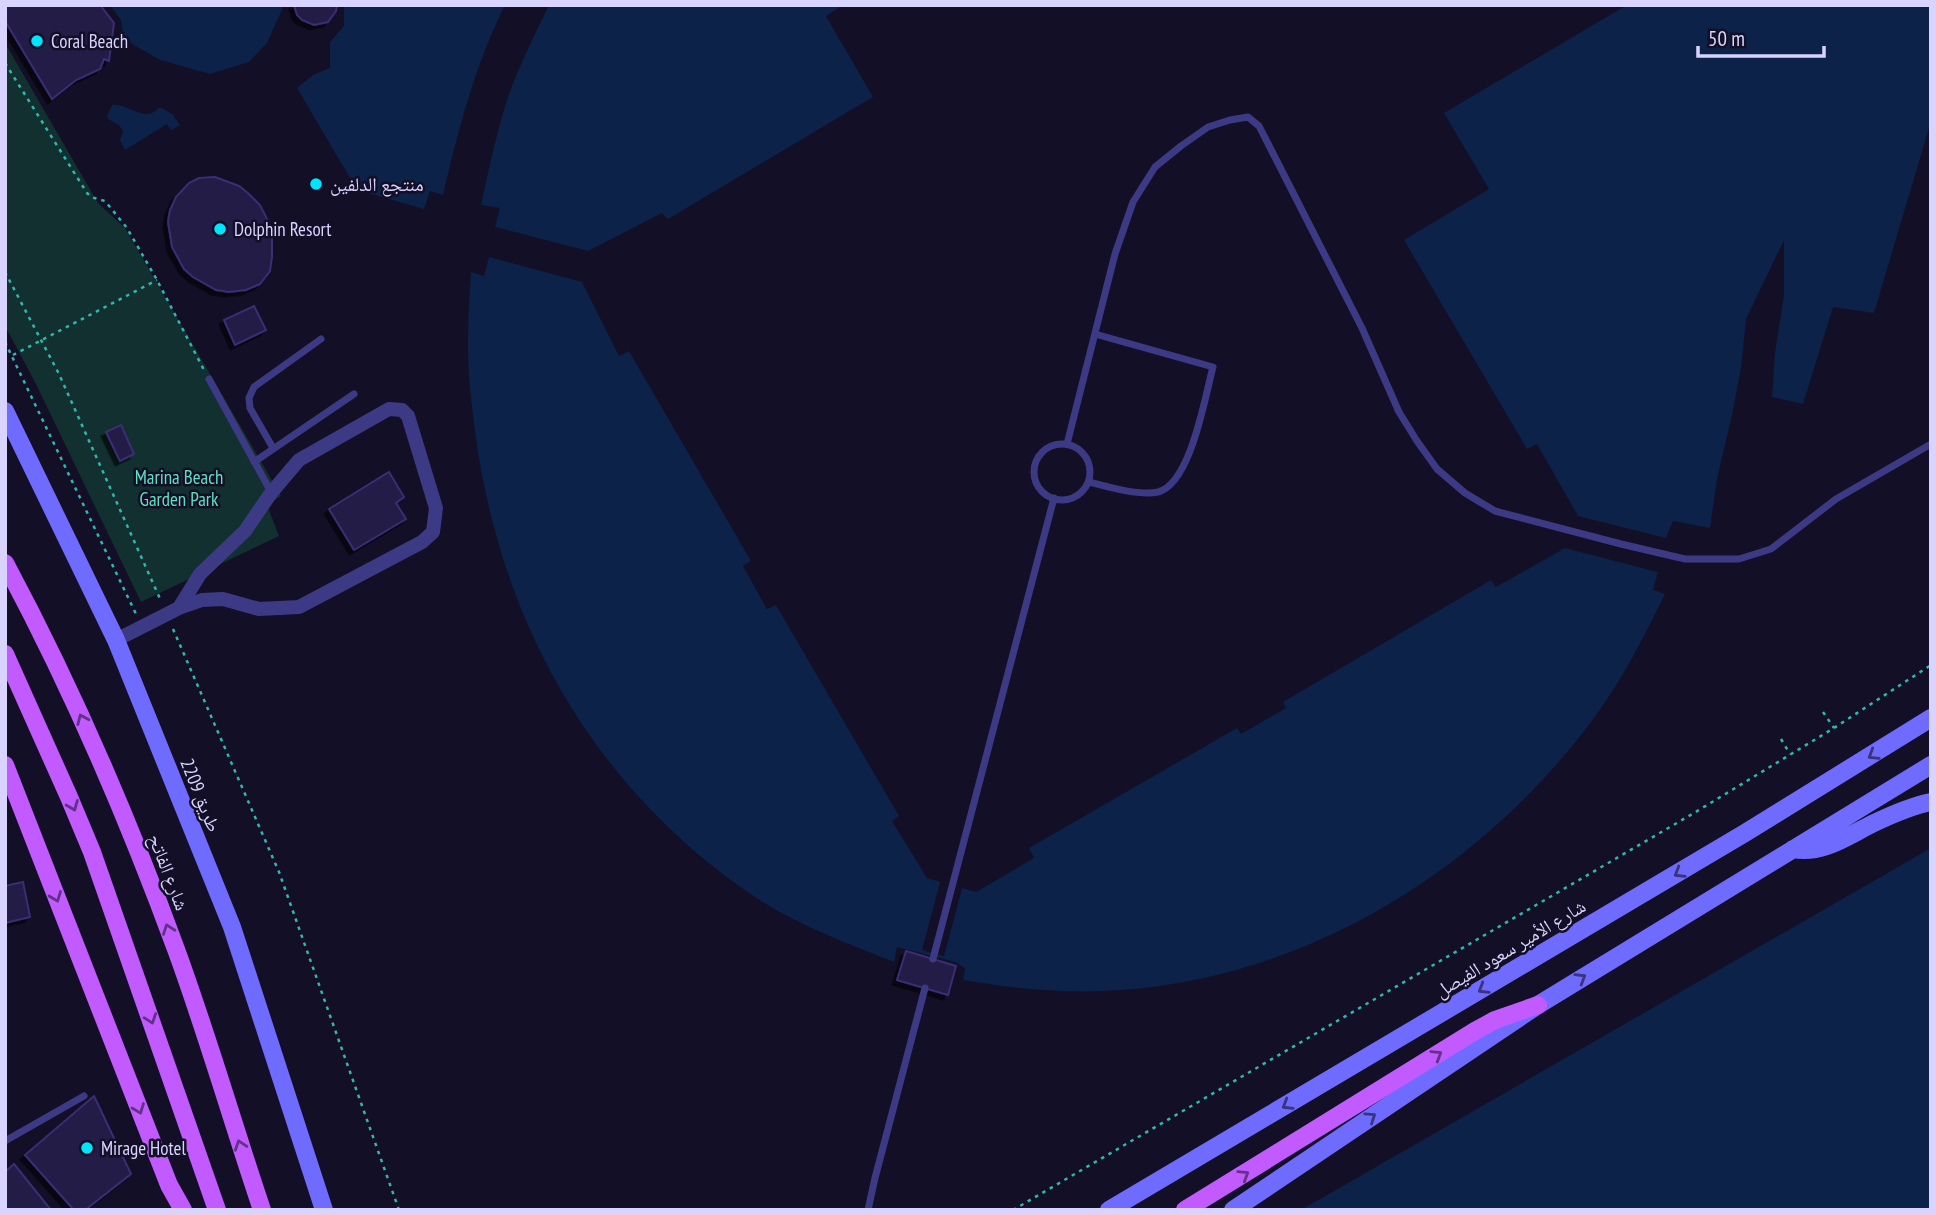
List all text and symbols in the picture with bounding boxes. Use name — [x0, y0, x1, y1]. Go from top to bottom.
scale bar — [1698, 14, 1824, 58]
text: 50 m — [1708, 25, 1745, 52]
place label: Coral Beach — [51, 29, 128, 53]
marker: Coral Beach — [29, 33, 45, 49]
place label: منتجع الدلفين — [330, 172, 424, 197]
marker: منتجع الدلفين — [308, 176, 324, 192]
place label: Dolphin Resort — [234, 217, 332, 241]
marker: Dolphin Resort — [212, 221, 228, 237]
park label: Marina Beach Garden Park — [135, 465, 223, 511]
one-way arrow — [76, 714, 90, 726]
one-way arrow — [1868, 746, 1881, 759]
street label: طريق 2209 — [175, 755, 227, 835]
one-way arrow — [65, 798, 79, 811]
street label: شارع الفاتح — [143, 830, 195, 914]
one-way arrow — [1673, 864, 1686, 877]
one-way arrow — [48, 891, 62, 903]
street label: شارع الأمير سعود الفيصل — [1430, 894, 1590, 1002]
one-way arrow — [163, 924, 177, 936]
one-way arrow — [1574, 974, 1587, 987]
one-way arrow — [1477, 980, 1490, 993]
one-way arrow — [143, 1013, 157, 1025]
one-way arrow — [1430, 1050, 1443, 1063]
one-way arrow — [1282, 1096, 1295, 1109]
one-way arrow — [131, 1102, 145, 1114]
one-way arrow — [1363, 1113, 1376, 1125]
place label: Mirage Hotel — [101, 1136, 186, 1160]
one-way arrow — [234, 1139, 249, 1151]
marker: Mirage Hotel — [79, 1140, 95, 1156]
one-way arrow — [1236, 1170, 1249, 1183]

